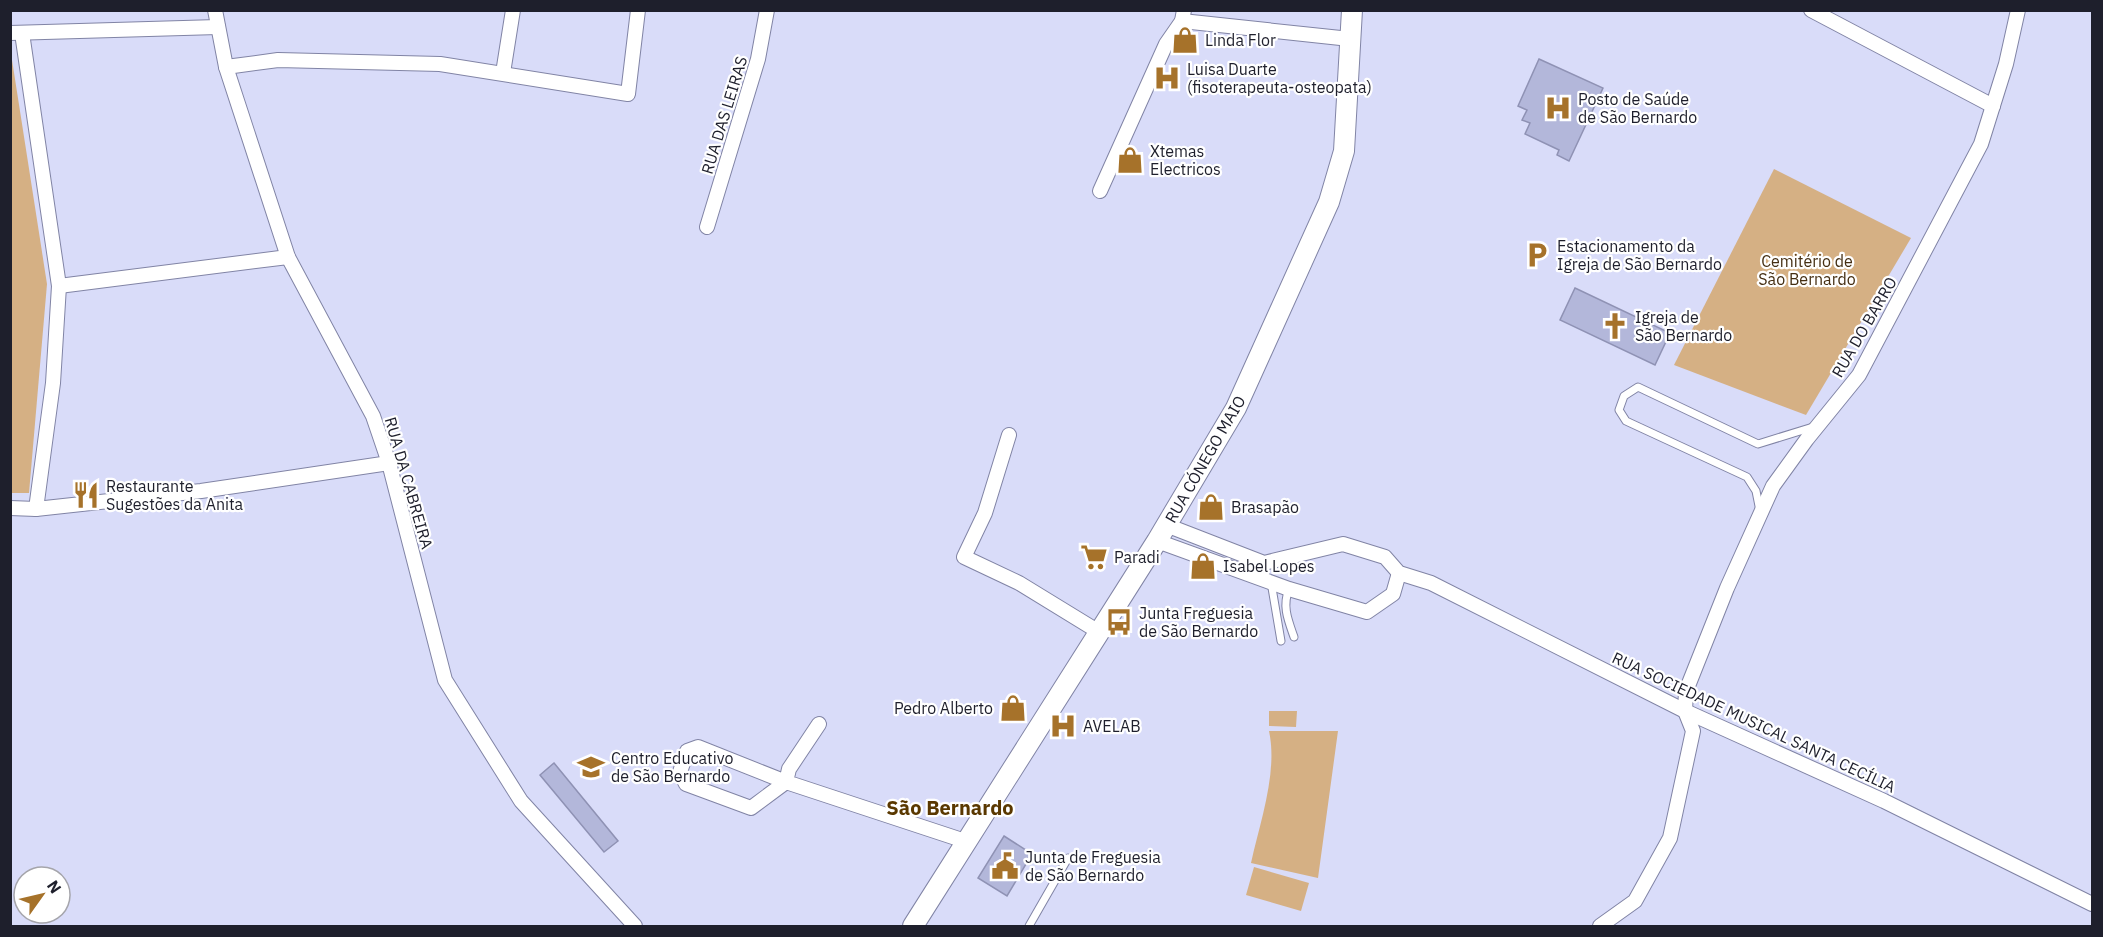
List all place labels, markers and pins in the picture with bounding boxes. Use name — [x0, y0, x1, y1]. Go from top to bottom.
shop icon: Linda Flor — [1170, 25, 1200, 55]
place label: Linda Flor — [1205, 30, 1276, 50]
place label: Luisa Duarte (fisoterapeuta-osteopata) — [1187, 59, 1372, 97]
hospital icon: Luisa Duarte (fisoterapeuta-osteopata) — [1152, 63, 1182, 93]
place label: Posto de Saúde de São Bernardo — [1578, 89, 1697, 127]
hospital icon: Posto de Saúde de São Bernardo — [1543, 93, 1573, 123]
place label: Xtemas Electricos — [1150, 141, 1221, 179]
shop icon: Xtemas Electricos — [1115, 145, 1145, 175]
place label: Estacionamento da Igreja de São Bernardo — [1557, 236, 1722, 274]
parking icon: Estacionamento da Igreja de São Bernardo — [1522, 240, 1552, 270]
place label: Igreja de São Bernardo — [1635, 307, 1732, 345]
church icon: Igreja de São Bernardo — [1600, 311, 1630, 341]
place label: Restaurante Sugestões da Anita — [106, 476, 244, 514]
restaurant icon: Restaurante Sugestões da Anita — [71, 480, 101, 510]
shop icon: Brasapão — [1196, 492, 1226, 522]
place label: Brasapão — [1231, 497, 1299, 517]
supermarket icon: Paradi — [1079, 542, 1109, 572]
place label: Paradi — [1114, 547, 1160, 567]
shop icon: Isabel Lopes — [1188, 551, 1218, 581]
place label: Isabel Lopes — [1223, 556, 1315, 576]
place label: Junta Freguesia de São Bernardo — [1139, 603, 1258, 641]
bus stop icon: Junta Freguesia de São Bernardo — [1104, 607, 1134, 637]
shop icon: Pedro Alberto — [998, 693, 1028, 723]
place label: Pedro Alberto — [894, 698, 993, 718]
hospital icon: AVELAB — [1048, 711, 1078, 741]
place label: AVELAB — [1083, 716, 1141, 736]
place label: Centro Educativo de São Bernardo — [611, 748, 733, 786]
school or university icon: Centro Educativo de São Bernardo — [576, 752, 606, 782]
place label: Junta de Freguesia de São Bernardo — [1025, 847, 1161, 885]
public building icon: Junta de Freguesia de São Bernardo — [990, 851, 1020, 881]

